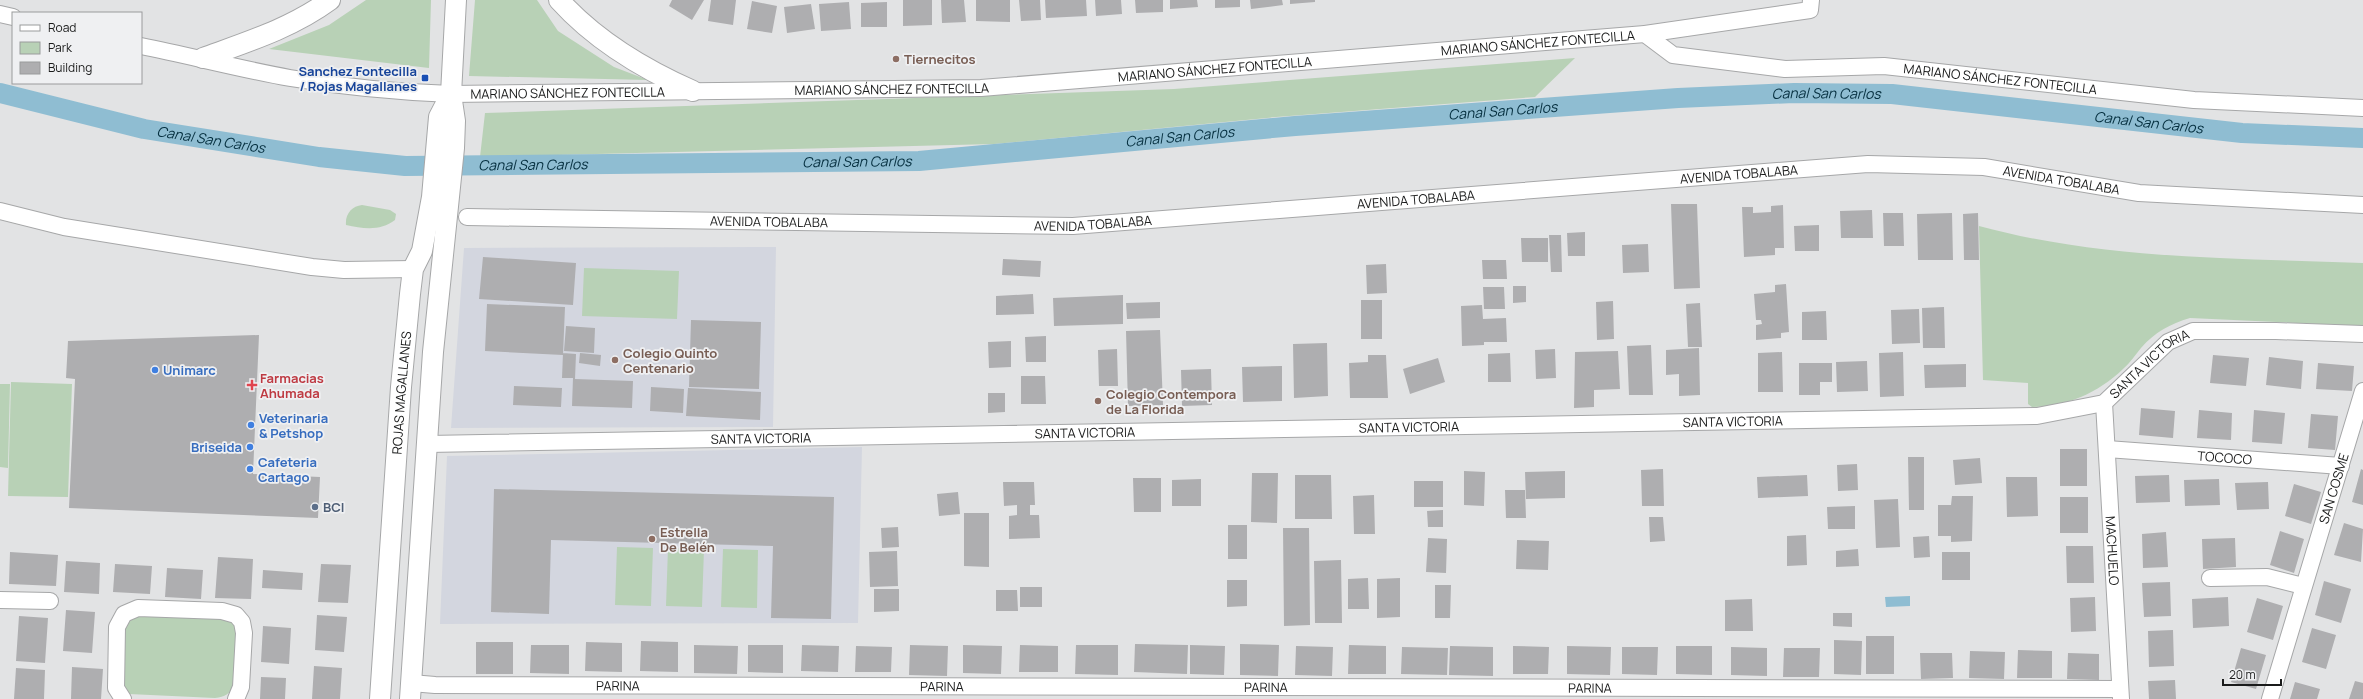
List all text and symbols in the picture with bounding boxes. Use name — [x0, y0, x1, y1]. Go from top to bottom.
legend — [12, 12, 142, 84]
text: Road — [48, 19, 76, 36]
street label: MARIANO SÁNCHEZ FONTECILLA — [1440, 26, 1636, 60]
text: Park — [48, 39, 73, 56]
place label: Tiernecitos — [904, 50, 976, 68]
street label: MARIANO SÁNCHEZ FONTECILLA — [1117, 52, 1313, 86]
marker: Tiernecitos — [891, 54, 901, 64]
text: Building — [48, 59, 92, 76]
street label: MARIANO SÁNCHEZ FONTECILLA — [1903, 59, 2098, 98]
place label: Sanchez Fontecilla / Rojas Magallanes — [298, 62, 417, 95]
marker: Sanchez Fontecilla / Rojas Magallanes — [420, 73, 430, 83]
street label: MARIANO SÁNCHEZ FONTECILLA — [794, 78, 990, 99]
street label: MARIANO SÁNCHEZ FONTECILLA — [470, 83, 665, 103]
water label: Canal San Carlos — [1771, 83, 1882, 103]
water label: Canal San Carlos — [1447, 97, 1559, 124]
water label: Canal San Carlos — [2093, 107, 2206, 138]
water label: Canal San Carlos — [155, 121, 268, 157]
water label: Canal San Carlos — [1124, 122, 1237, 151]
water label: Canal San Carlos — [802, 151, 913, 171]
water label: Canal San Carlos — [478, 154, 589, 174]
street label: AVENIDA TOBALABA — [1679, 160, 1799, 188]
street label: AVENIDA TOBALABA — [2002, 161, 2121, 199]
street label: AVENIDA TOBALABA — [1356, 186, 1476, 213]
street label: AVENIDA TOBALABA — [1034, 211, 1153, 235]
street label: AVENIDA TOBALABA — [710, 212, 828, 231]
street label: SANTA VICTORIA — [2105, 325, 2192, 402]
street label: ROJAS MAGALLANES — [387, 330, 415, 455]
place label: Colegio Quinto Centenario — [623, 344, 717, 377]
marker: Colegio Quinto Centenario — [610, 355, 620, 365]
place label: Unimarc — [163, 361, 216, 379]
marker: Unimarc — [150, 365, 160, 375]
place label: Farmacias Ahumada — [260, 369, 324, 402]
marker: Farmacias Ahumada — [247, 380, 257, 390]
place label: Colegio Contempora de La Florida — [1106, 385, 1236, 418]
marker: Colegio Contempora de La Florida — [1093, 396, 1103, 406]
place label: Veterinaria & Petshop — [259, 409, 328, 442]
street label: SANTA VICTORIA — [1682, 411, 1783, 431]
street label: SANTA VICTORIA — [1358, 417, 1459, 437]
marker: Veterinaria & Petshop — [246, 420, 256, 430]
street label: SANTA VICTORIA — [1035, 423, 1135, 442]
street label: SANTA VICTORIA — [711, 428, 811, 448]
place label: Briseida — [191, 438, 242, 456]
marker: Briseida — [245, 442, 255, 452]
street label: TOCOCO — [2197, 447, 2253, 469]
street label: SAN COSME — [2314, 451, 2353, 526]
place label: Cafeteria Cartago — [258, 453, 317, 486]
marker: Cafeteria Cartago — [245, 464, 255, 474]
place label: BCI — [323, 498, 344, 516]
marker: BCI — [310, 502, 320, 512]
street label: MACHUELO — [2102, 516, 2123, 587]
place label: Estrella De Belén — [660, 523, 715, 556]
marker: Estrella De Belén — [647, 534, 657, 544]
scale bar — [2223, 661, 2281, 687]
text: 20 m — [2229, 666, 2256, 683]
street label: PARINA — [596, 676, 640, 694]
street label: PARINA — [920, 677, 964, 695]
street label: PARINA — [1244, 678, 1288, 696]
street label: PARINA — [1568, 679, 1612, 697]

